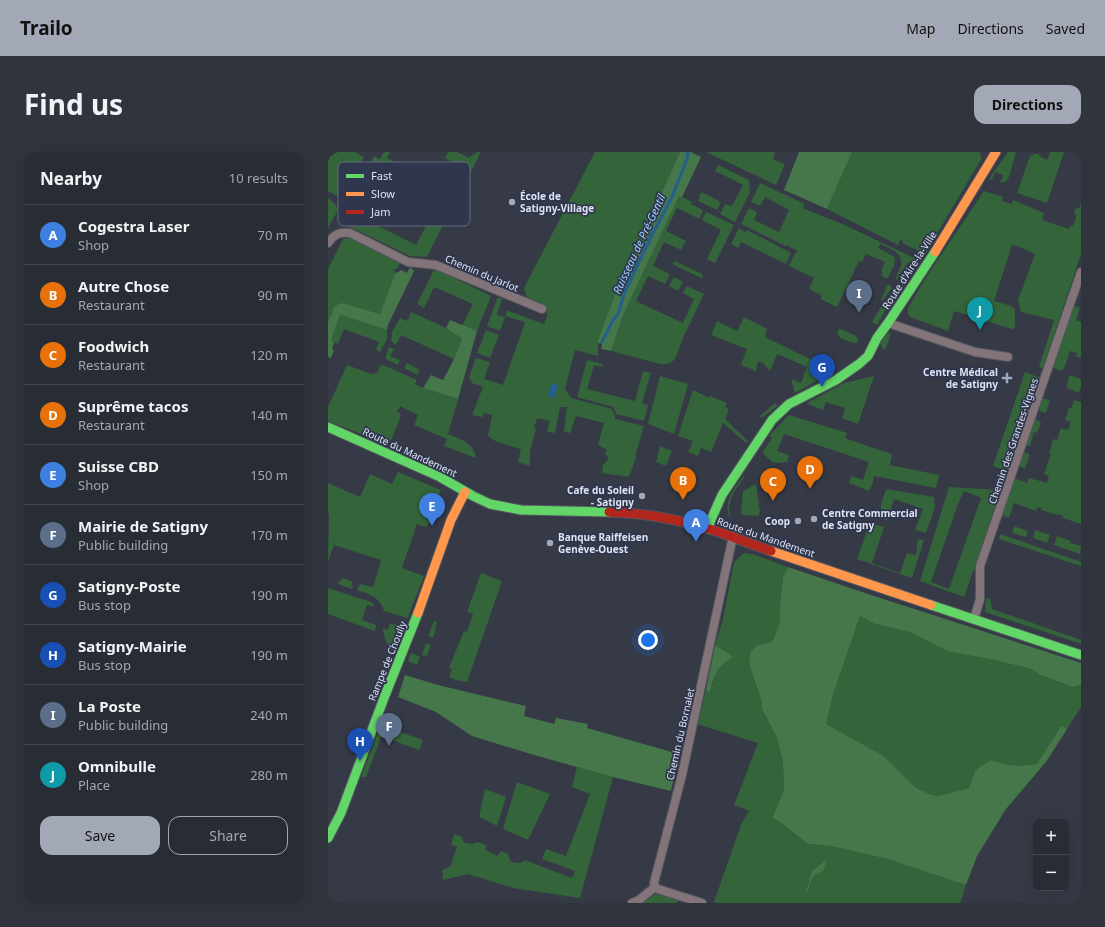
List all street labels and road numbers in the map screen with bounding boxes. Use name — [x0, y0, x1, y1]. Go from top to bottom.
street label: Route d'Aire-la-Ville — [878, 228, 940, 312]
street label: Chemin du Jarlot — [443, 251, 521, 295]
street label: Chemin des Grandes-Vignes — [985, 376, 1041, 506]
street label: Route du Mandement — [361, 424, 460, 480]
street label: Route du Mandement — [715, 514, 817, 560]
street label: Rampe de Choully — [365, 618, 410, 703]
street label: Chemin du Bornalet — [663, 686, 697, 781]

